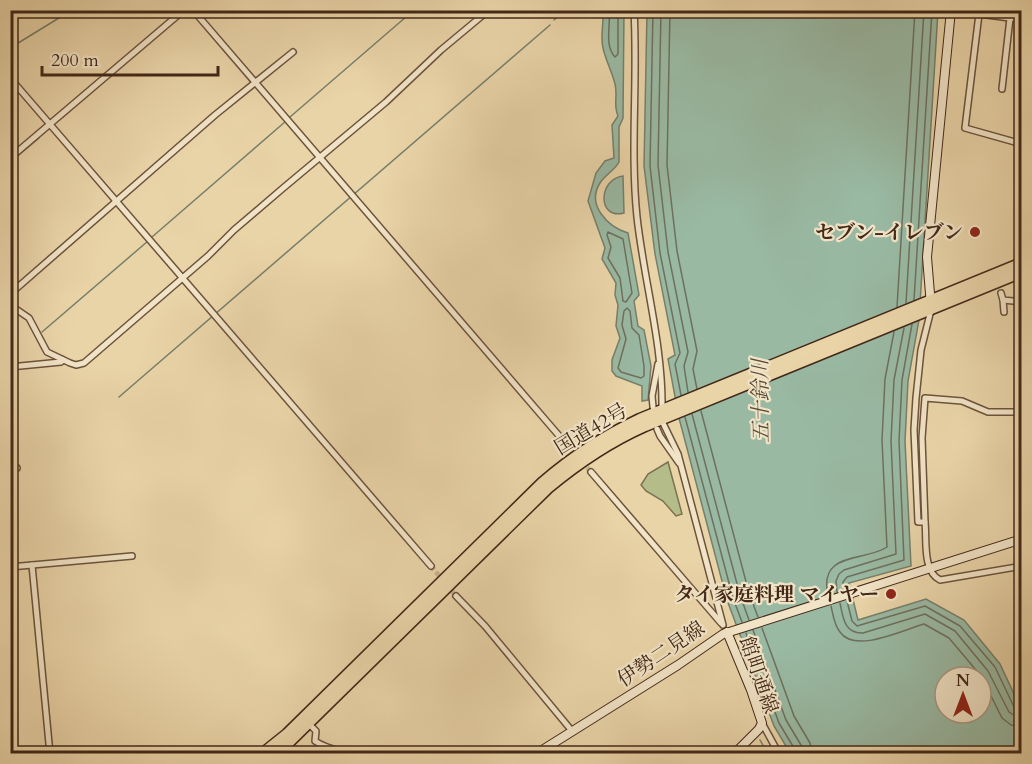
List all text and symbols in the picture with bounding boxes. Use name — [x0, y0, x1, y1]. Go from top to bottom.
scale bar — [42, 39, 218, 77]
text: 200 m — [51, 48, 99, 73]
place label: セブン-イレブン — [815, 219, 963, 246]
marker: セブン-イレブン — [968, 225, 982, 239]
water label: 五十鈴川 — [746, 357, 776, 443]
street label: 国道42号 — [550, 397, 632, 461]
place label: タイ家庭料理 マイヤー — [674, 581, 879, 608]
marker: タイ家庭料理 マイヤー — [884, 587, 898, 601]
street label: 伊勢二見線 — [612, 615, 710, 693]
street label: 館町通線 — [733, 633, 785, 717]
north arrow — [933, 665, 993, 725]
text: N — [956, 670, 970, 692]

